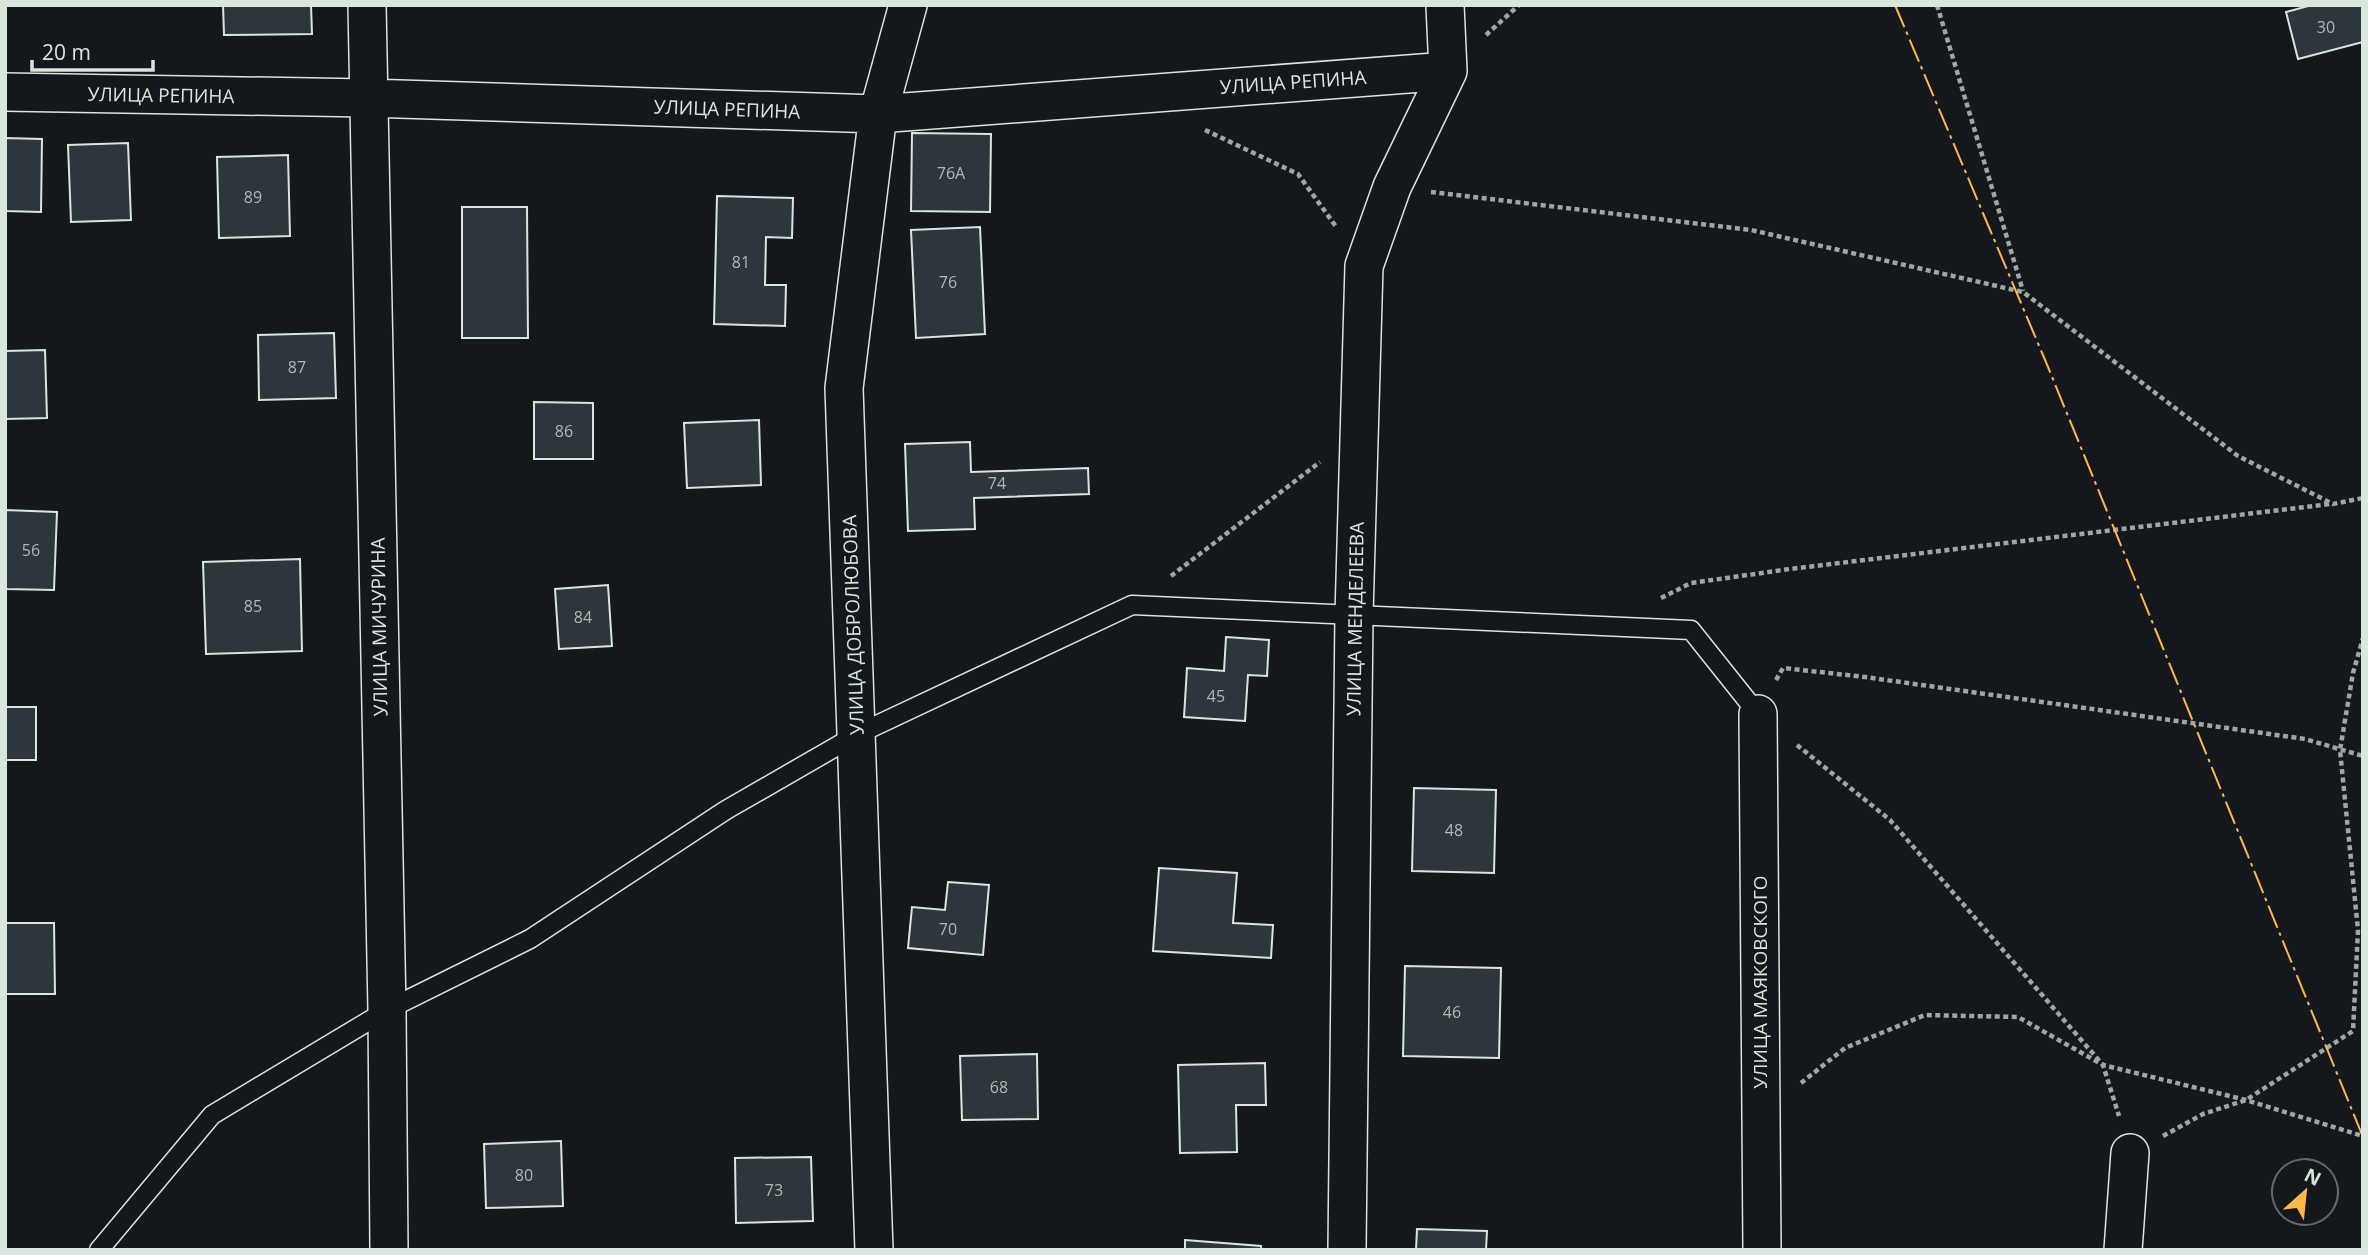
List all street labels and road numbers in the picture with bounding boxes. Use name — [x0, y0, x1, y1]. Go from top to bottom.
street label: УЛИЦА РЕПИНА — [1219, 64, 1367, 100]
street label: УЛИЦА РЕПИНА — [87, 81, 235, 109]
street label: УЛИЦА РЕПИНА — [653, 93, 801, 125]
street label: УЛИЦА ДОБРОЛЮБОВА — [836, 515, 870, 735]
street label: УЛИЦА МЕНДЕЛЕЕВА — [1340, 522, 1370, 716]
street label: УЛИЦА МИЧУРИНА — [364, 537, 394, 717]
street label: УЛИЦА МАЯКОВСКОГО — [1747, 875, 1773, 1089]

